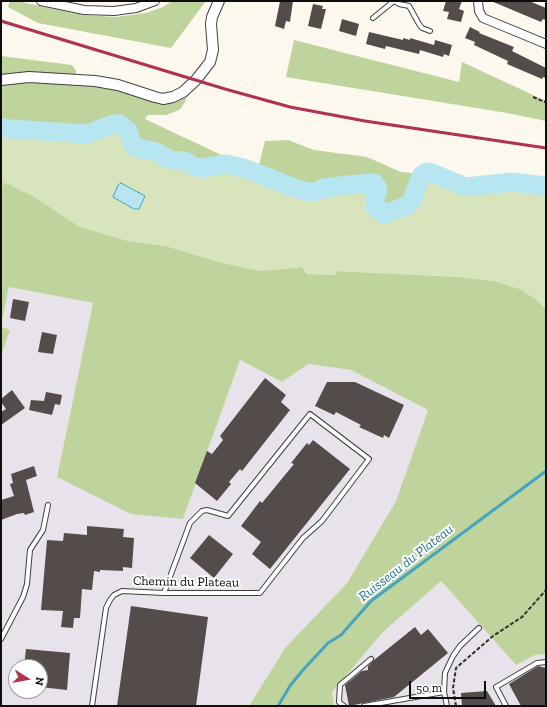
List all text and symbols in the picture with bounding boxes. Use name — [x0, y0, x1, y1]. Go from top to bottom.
water label: Ruisseau du Plateau — [355, 521, 457, 605]
street label: Chemin du Plateau — [133, 573, 239, 591]
north arrow — [8, 659, 48, 699]
scale bar — [411, 673, 488, 699]
text: N — [32, 676, 46, 687]
text: 50 m — [416, 681, 442, 695]

